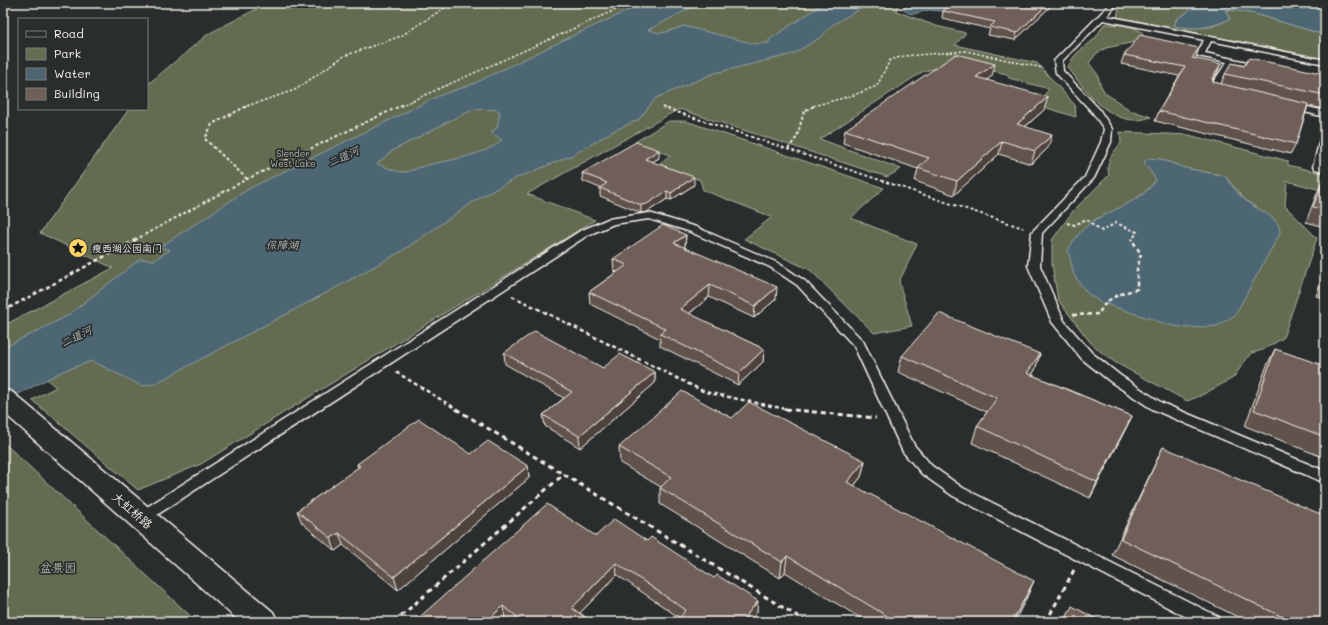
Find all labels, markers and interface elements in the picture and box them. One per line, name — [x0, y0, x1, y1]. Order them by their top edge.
legend — [18, 18, 148, 110]
text: Road — [54, 25, 84, 41]
text: Park — [54, 45, 81, 61]
text: Water — [54, 65, 91, 81]
text: Building — [54, 85, 100, 101]
water label: 二道河 — [325, 141, 363, 170]
park label: Slender West Lake — [270, 148, 316, 169]
place icon: 瘦西湖公园南门 — [67, 237, 89, 259]
water label: 保障湖 — [266, 237, 299, 252]
place label: 瘦西湖公园南门 — [92, 241, 162, 255]
water label: 二道河 — [58, 321, 96, 350]
street label: 大虹桥路 — [110, 488, 156, 532]
park label: 盆景园 — [40, 559, 76, 575]

